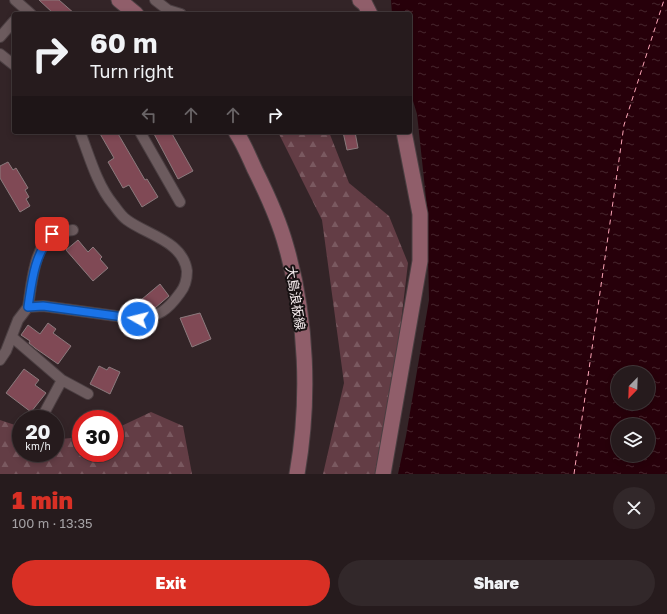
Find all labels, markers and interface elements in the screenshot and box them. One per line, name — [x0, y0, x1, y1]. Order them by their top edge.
text: 60 m — [90, 26, 157, 59]
icon: right — [24, 28, 76, 80]
text: Turn right — [90, 60, 174, 82]
icon: left — [138, 104, 160, 126]
icon: ahead — [180, 104, 202, 126]
icon: ahead — [222, 104, 244, 126]
icon: right — [264, 104, 286, 126]
pin — [35, 217, 69, 251]
icon: arrive — [41, 223, 63, 245]
street label: 大島浪板線 — [283, 265, 309, 331]
position arrow — [117, 298, 159, 340]
north arrow — [611, 366, 655, 410]
map controls — [611, 366, 655, 462]
speed limit sign: 30 — [72, 410, 124, 462]
button: layers — [611, 418, 655, 462]
text: 20 — [25, 419, 51, 443]
text: km/h — [25, 440, 51, 452]
text: 1 min — [12, 485, 73, 514]
button: close — [613, 487, 655, 529]
text: 100 m · 13:35 — [12, 515, 93, 531]
button: Exit — [12, 560, 330, 606]
button: Share — [338, 560, 655, 606]

